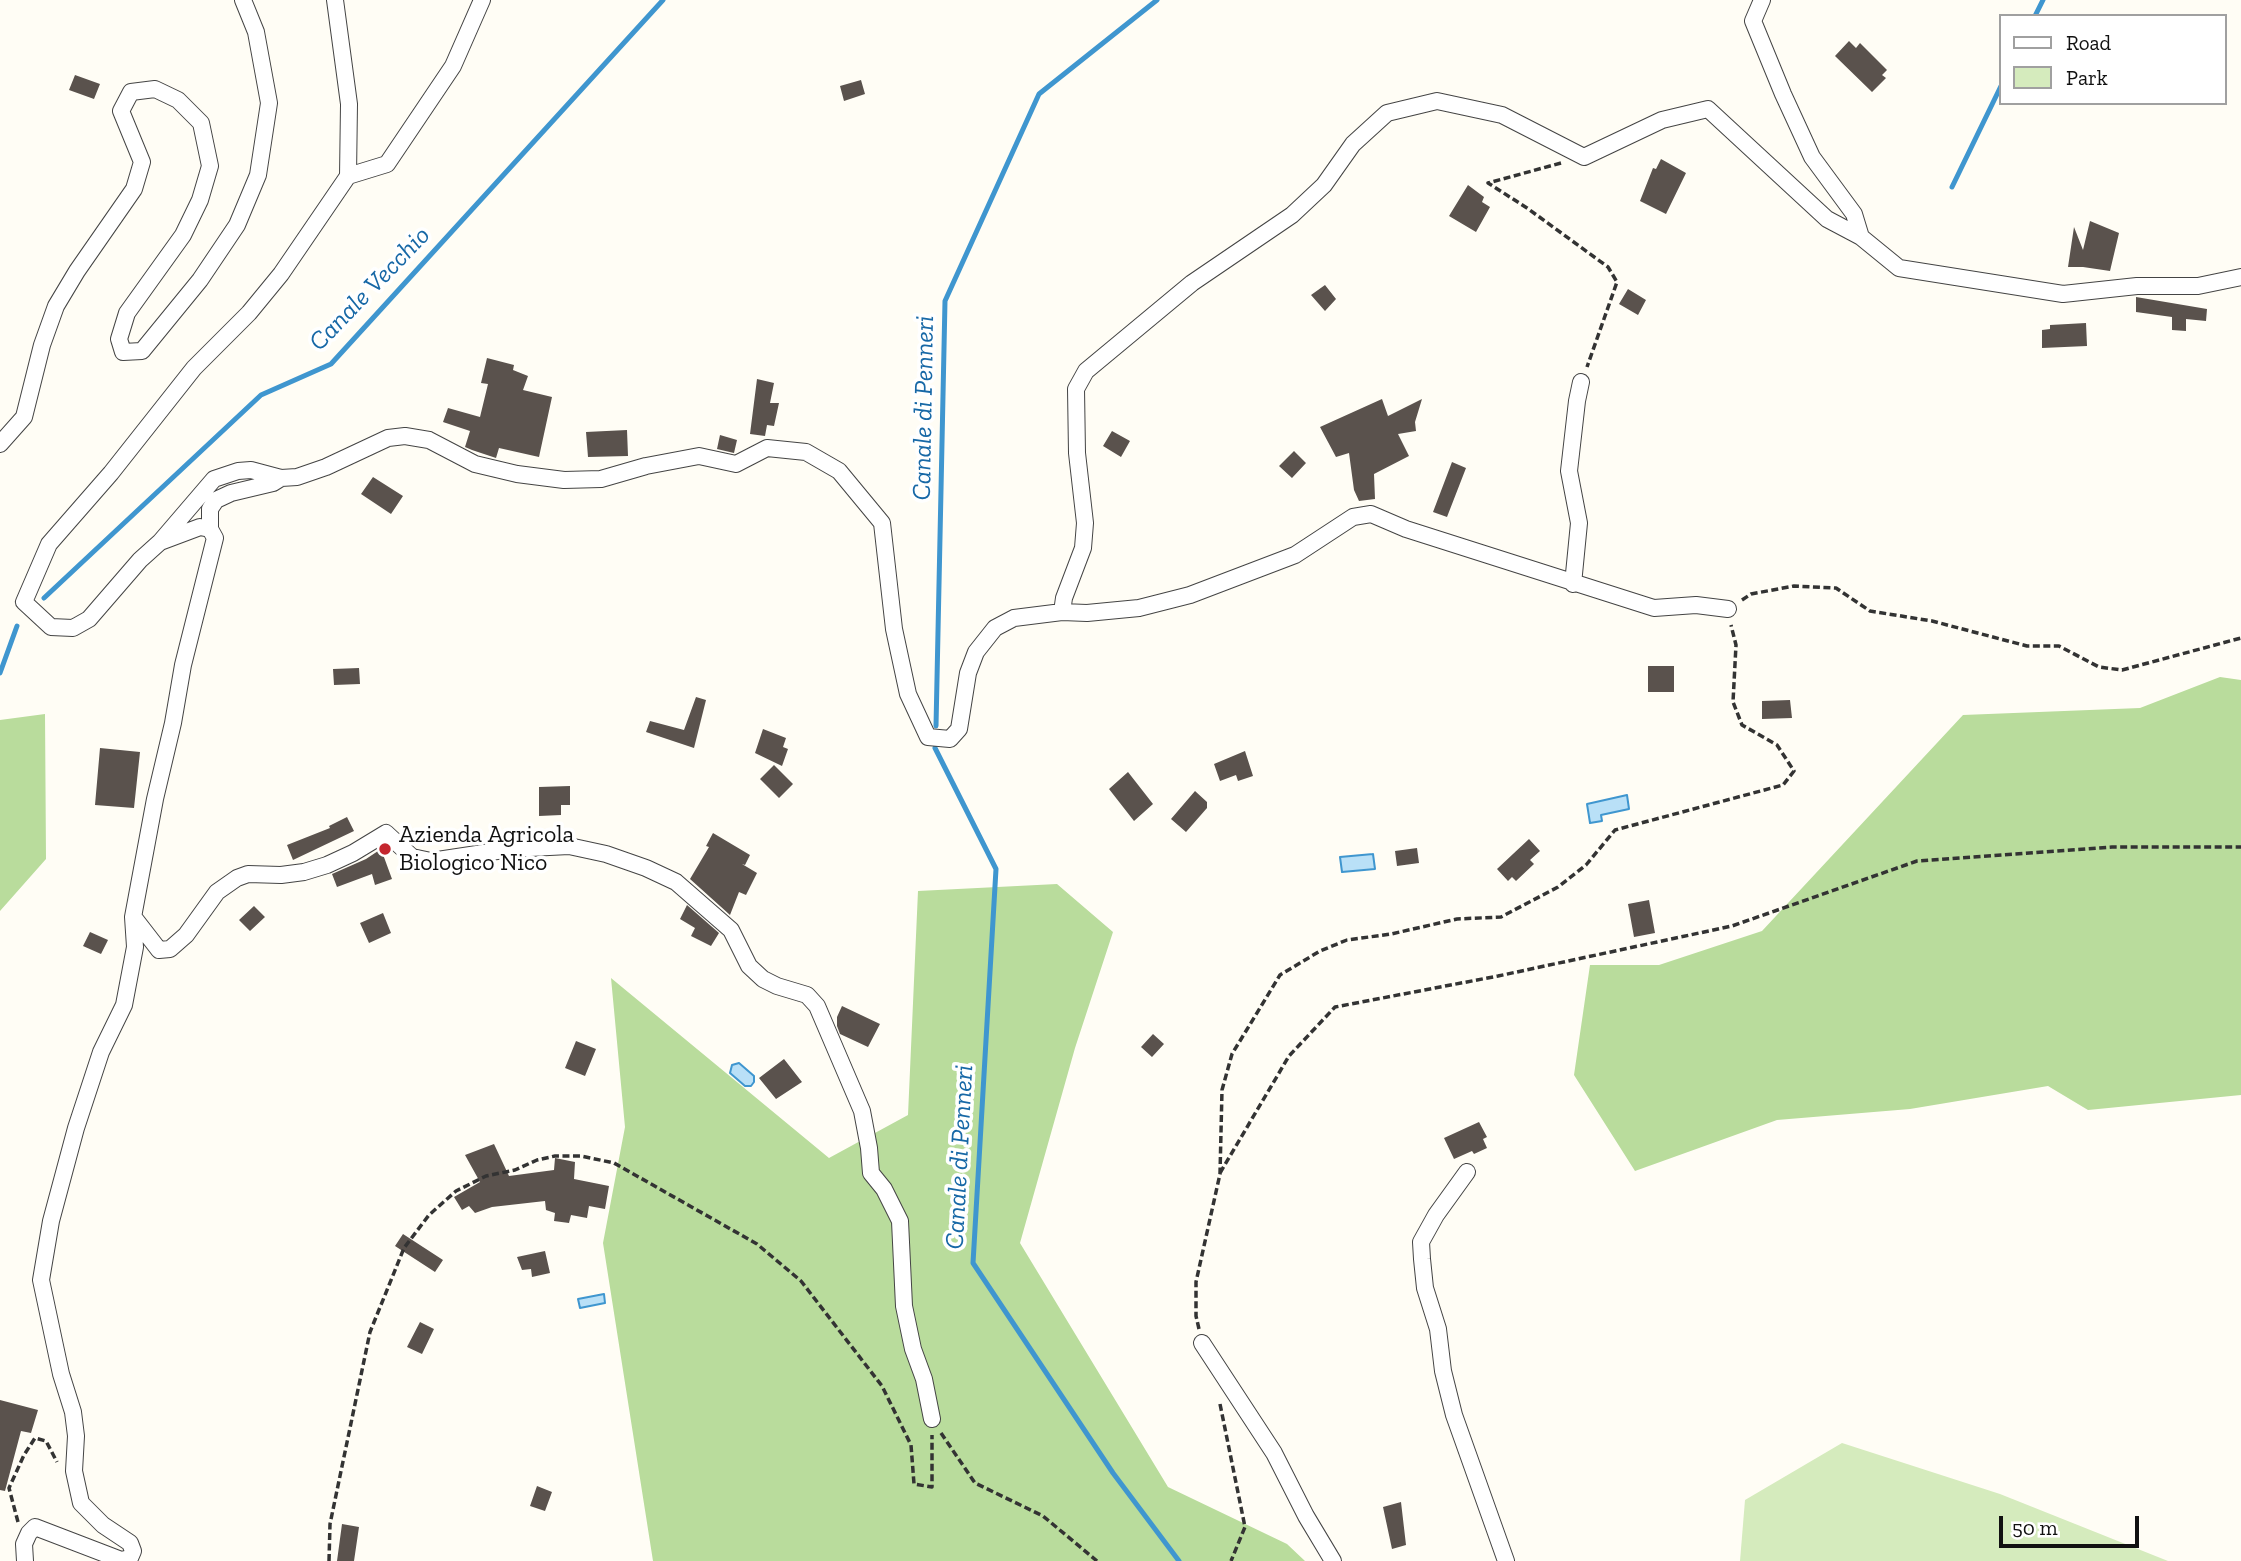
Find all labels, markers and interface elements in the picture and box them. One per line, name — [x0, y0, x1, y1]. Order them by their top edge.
legend — [2000, 14, 2227, 105]
text: Road — [2066, 30, 2111, 55]
text: Park — [2066, 65, 2108, 90]
water label: Canale Vecchio — [303, 220, 437, 358]
water label: Canale di Penneri — [907, 315, 941, 501]
place label: Azienda Agricola Biologico Nico — [399, 821, 574, 877]
marker: Azienda Agricola Biologico Nico — [377, 841, 393, 857]
water label: Canale di Penneri — [940, 1064, 980, 1250]
scale bar — [2003, 1502, 2143, 1546]
text: 50 m — [2012, 1515, 2058, 1540]

